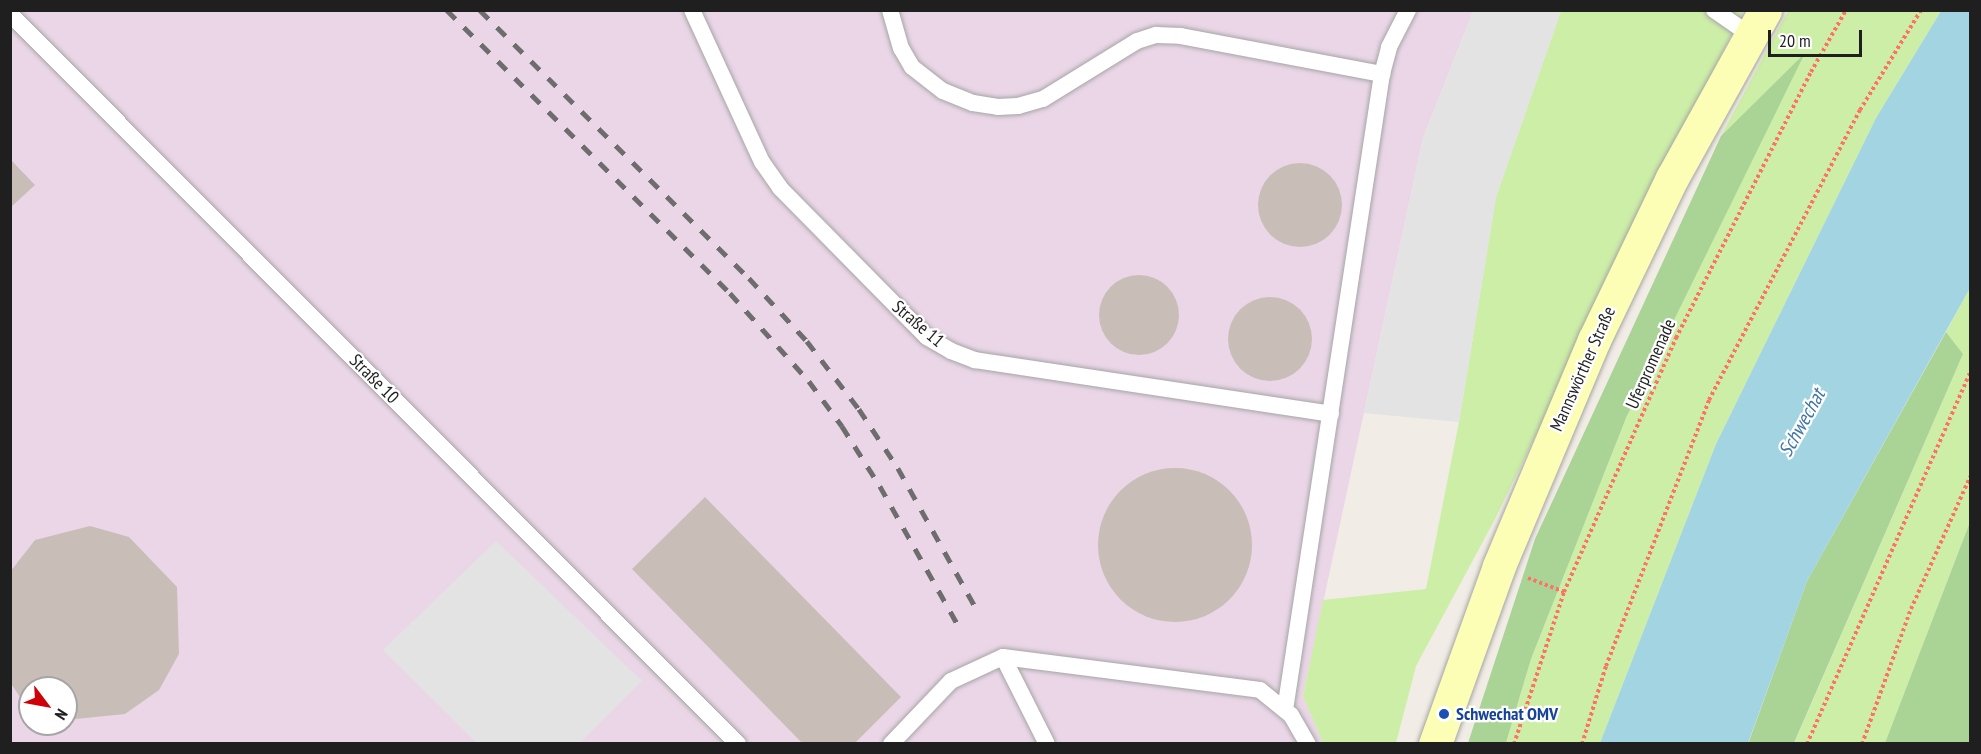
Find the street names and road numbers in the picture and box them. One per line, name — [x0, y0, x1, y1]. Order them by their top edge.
street label: Straße 11 — [888, 296, 948, 352]
street label: Mannswörther Straße — [1546, 303, 1620, 435]
street label: Uferpromenade — [1622, 316, 1680, 412]
street label: Straße 10 — [345, 350, 403, 408]

